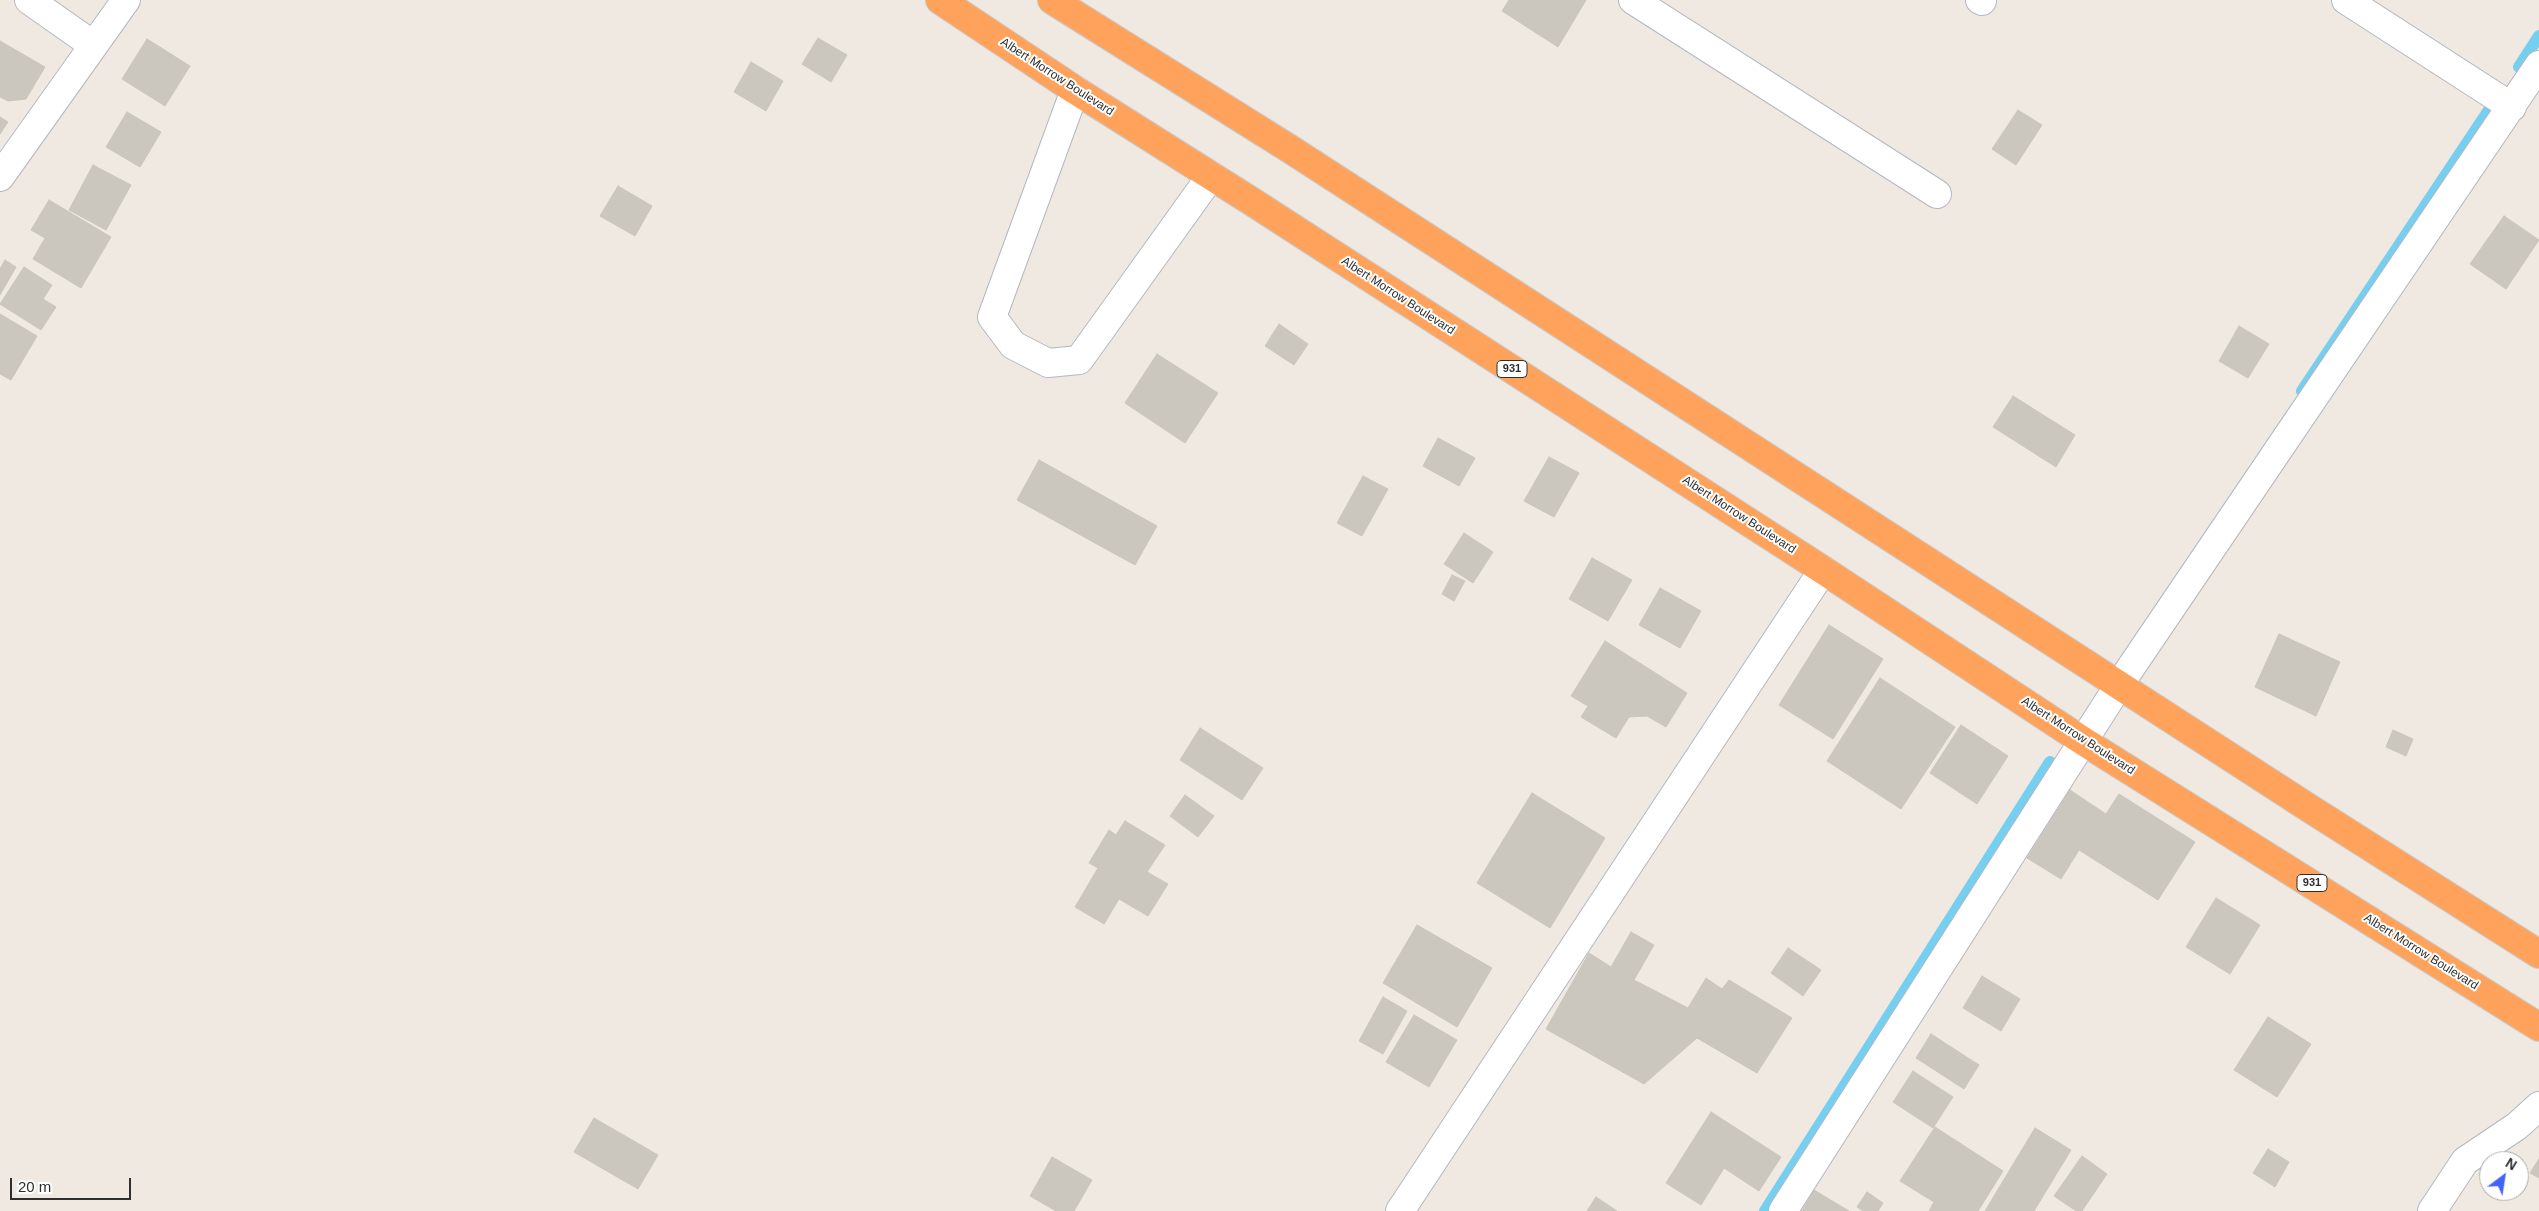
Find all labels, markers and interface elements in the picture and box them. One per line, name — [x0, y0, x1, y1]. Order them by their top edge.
street label: Albert Morrow Boulevard — [998, 35, 1116, 119]
street label: Albert Morrow Boulevard — [1339, 254, 1457, 338]
road number: 931 — [1497, 360, 1527, 378]
street label: Albert Morrow Boulevard — [1680, 473, 1798, 557]
street label: Albert Morrow Boulevard — [2019, 694, 2137, 778]
road number: 931 — [2297, 874, 2327, 891]
street label: Albert Morrow Boulevard — [2361, 911, 2481, 993]
north arrow — [2479, 1151, 2529, 1201]
text: N — [2503, 1155, 2520, 1173]
scale bar — [12, 1168, 134, 1200]
text: 20 m — [18, 1178, 51, 1195]

